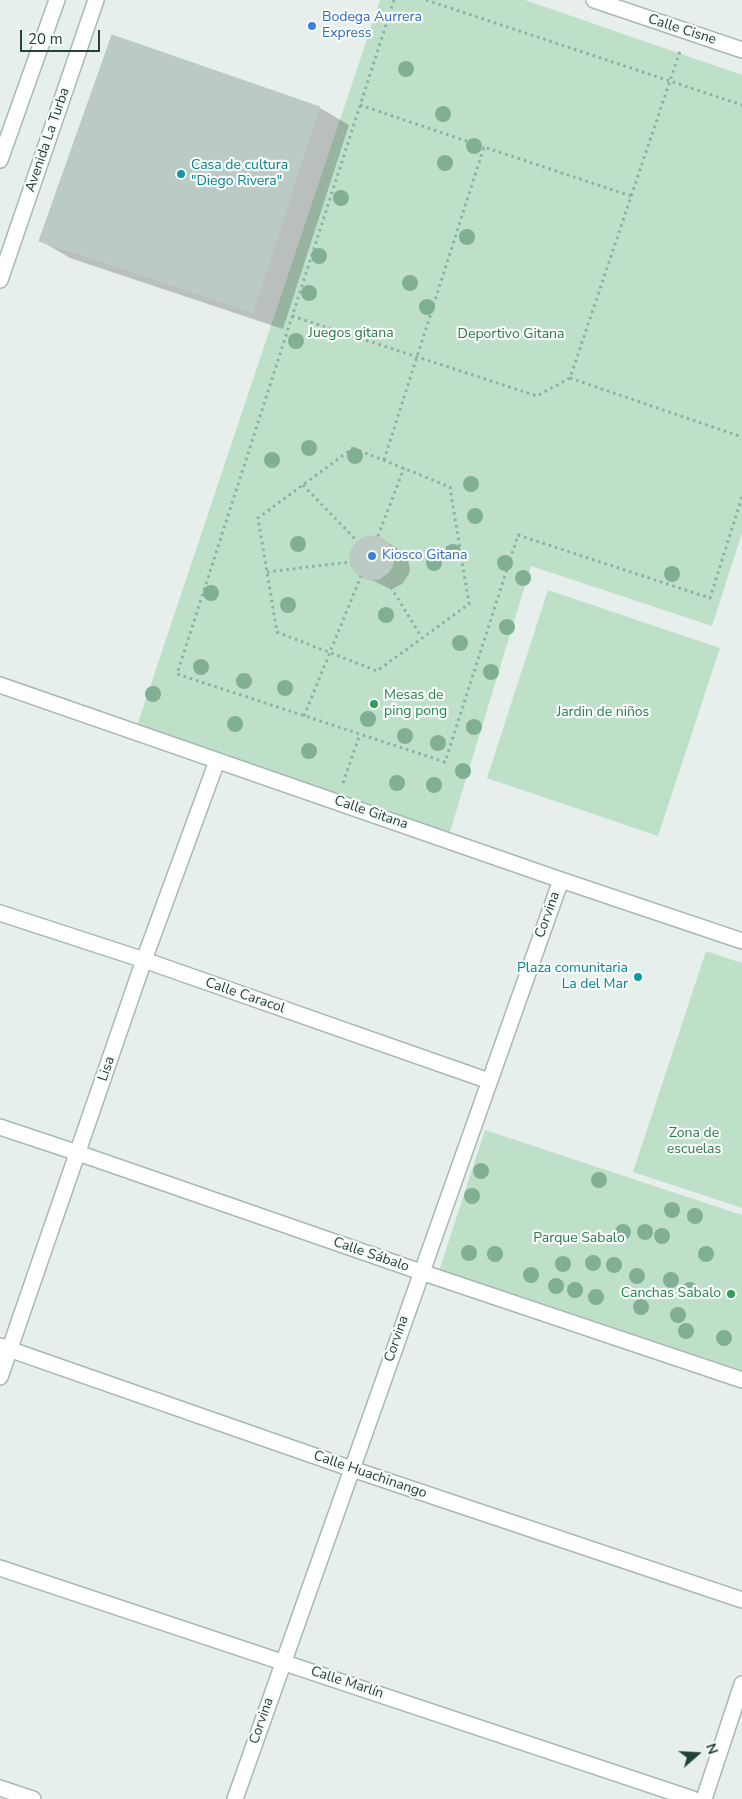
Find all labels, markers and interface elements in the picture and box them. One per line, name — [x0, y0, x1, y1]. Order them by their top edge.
place label: Bodega Aurrera Express — [322, 10, 422, 42]
street label: Calle Cisne — [646, 11, 718, 49]
scale bar — [22, 20, 102, 52]
marker: Bodega Aurrera Express — [306, 20, 318, 32]
text: 20 m — [28, 29, 63, 49]
street label: Avenida La Turba — [22, 86, 74, 194]
place label: Casa de cultura "Diego Rivera" — [191, 158, 288, 190]
marker: Casa de cultura "Diego Rivera" — [175, 168, 187, 180]
park label: Juegos gitana — [308, 326, 394, 342]
park label: Deportivo Gitana — [458, 327, 564, 343]
place label: Kiosco Gitana — [382, 548, 467, 564]
marker: Kiosco Gitana — [366, 550, 378, 562]
place label: Mesas de ping pong — [384, 688, 447, 720]
marker: Mesas de ping pong — [368, 698, 380, 710]
park label: Jardin de niños — [557, 705, 649, 721]
street label: Calle Gitana — [332, 793, 410, 833]
street label: Corvina — [532, 890, 564, 940]
place label: Plaza comunitaria La del Mar — [517, 961, 628, 994]
marker: Plaza comunitaria La del Mar — [632, 971, 644, 983]
street label: Calle Caracol — [203, 975, 287, 1017]
street label: Lisa — [95, 1054, 119, 1084]
park label: Zona de escuelas — [667, 1126, 721, 1158]
park label: Parque Sabalo — [533, 1231, 625, 1247]
street label: Calle Sábalo — [331, 1234, 411, 1276]
place label: Canchas Sabalo — [621, 1286, 721, 1302]
marker: Canchas Sabalo — [725, 1288, 737, 1300]
street label: Corvina — [381, 1314, 413, 1364]
street label: Calle Huachinango — [311, 1448, 429, 1502]
street label: Calle Marlín — [308, 1663, 386, 1703]
street label: Corvina — [246, 1696, 278, 1746]
north arrow — [672, 1729, 722, 1779]
text: N — [701, 1741, 722, 1757]

